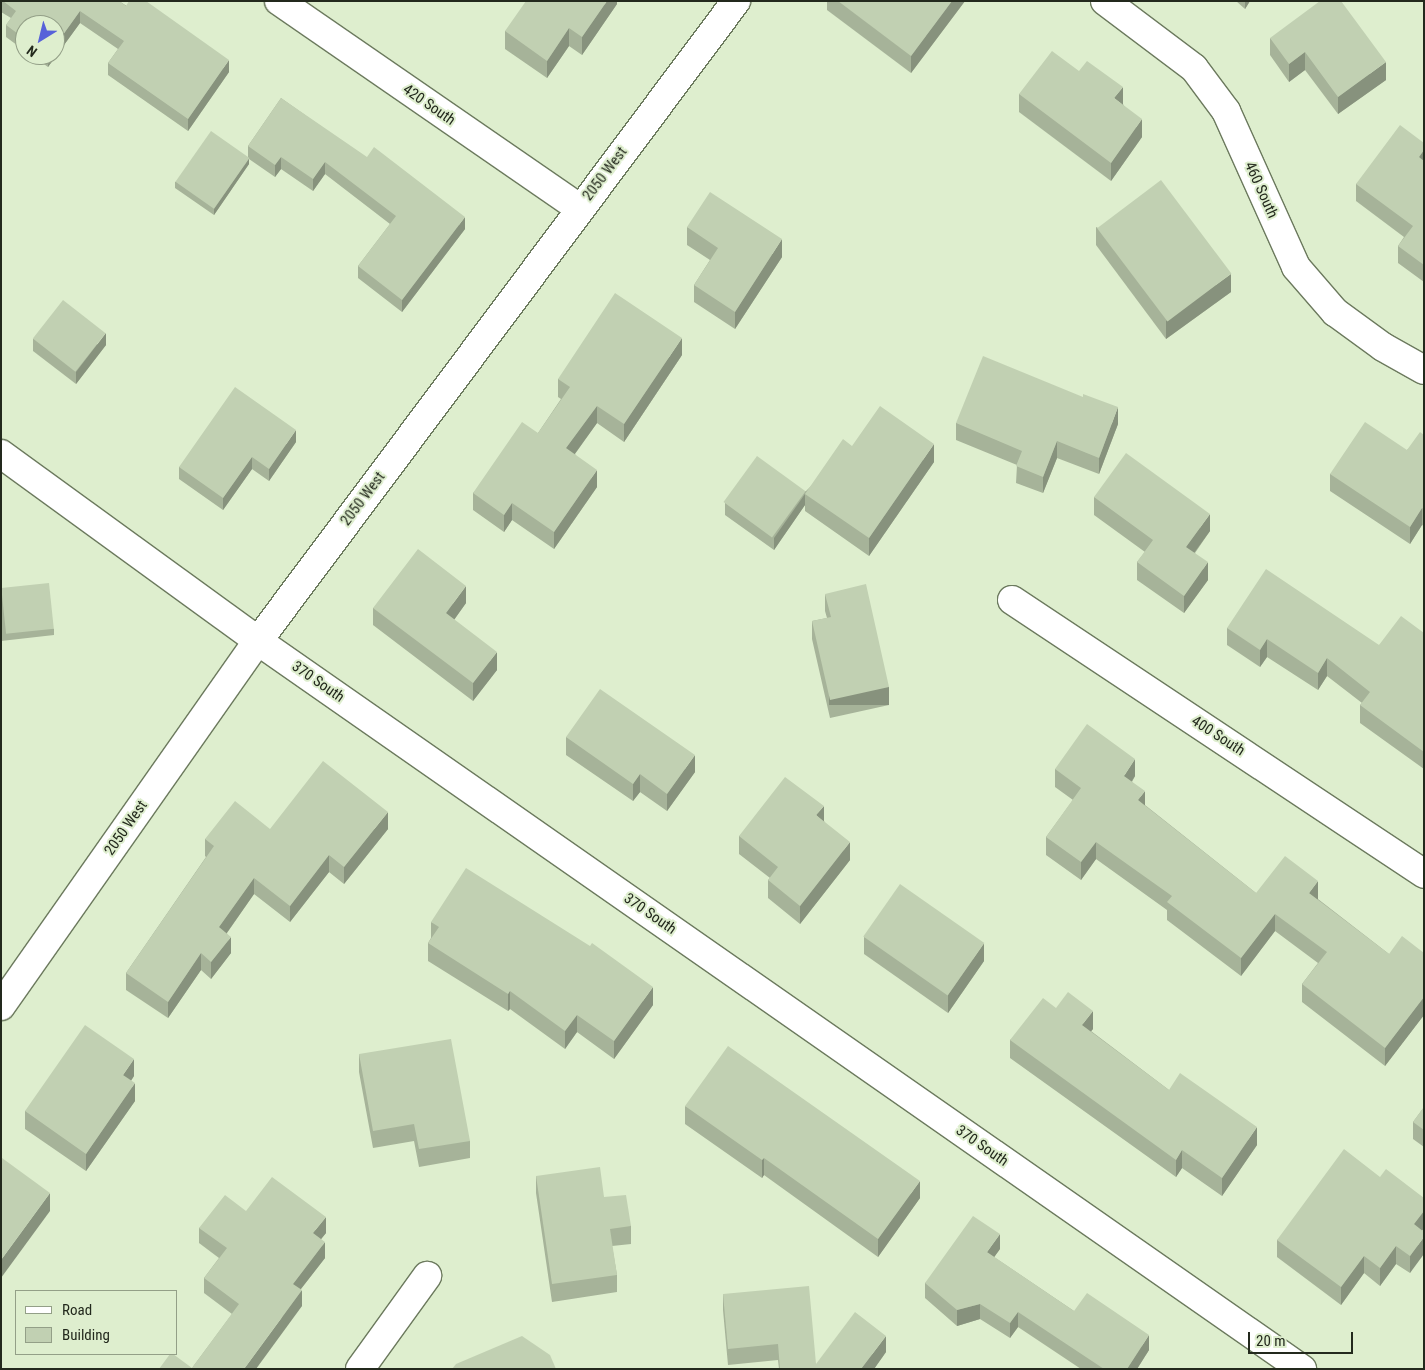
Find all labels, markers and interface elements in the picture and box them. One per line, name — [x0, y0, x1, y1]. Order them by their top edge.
north arrow — [15, 15, 65, 65]
text: N — [24, 42, 40, 60]
street label: 420 South — [399, 80, 459, 130]
street label: 2050 West — [579, 144, 631, 204]
street label: 460 South — [1241, 159, 1281, 221]
street label: 2050 West — [337, 469, 389, 529]
street label: 370 South — [288, 657, 348, 707]
street label: 400 South — [1188, 712, 1248, 760]
street label: 2050 West — [101, 797, 151, 859]
street label: 370 South — [620, 889, 680, 939]
street label: 370 South — [952, 1121, 1012, 1171]
legend — [15, 1290, 178, 1355]
text: Road — [62, 1301, 92, 1319]
scale bar — [1250, 1322, 1355, 1354]
text: Building — [62, 1326, 110, 1344]
text: 20 m — [1256, 1332, 1286, 1350]

